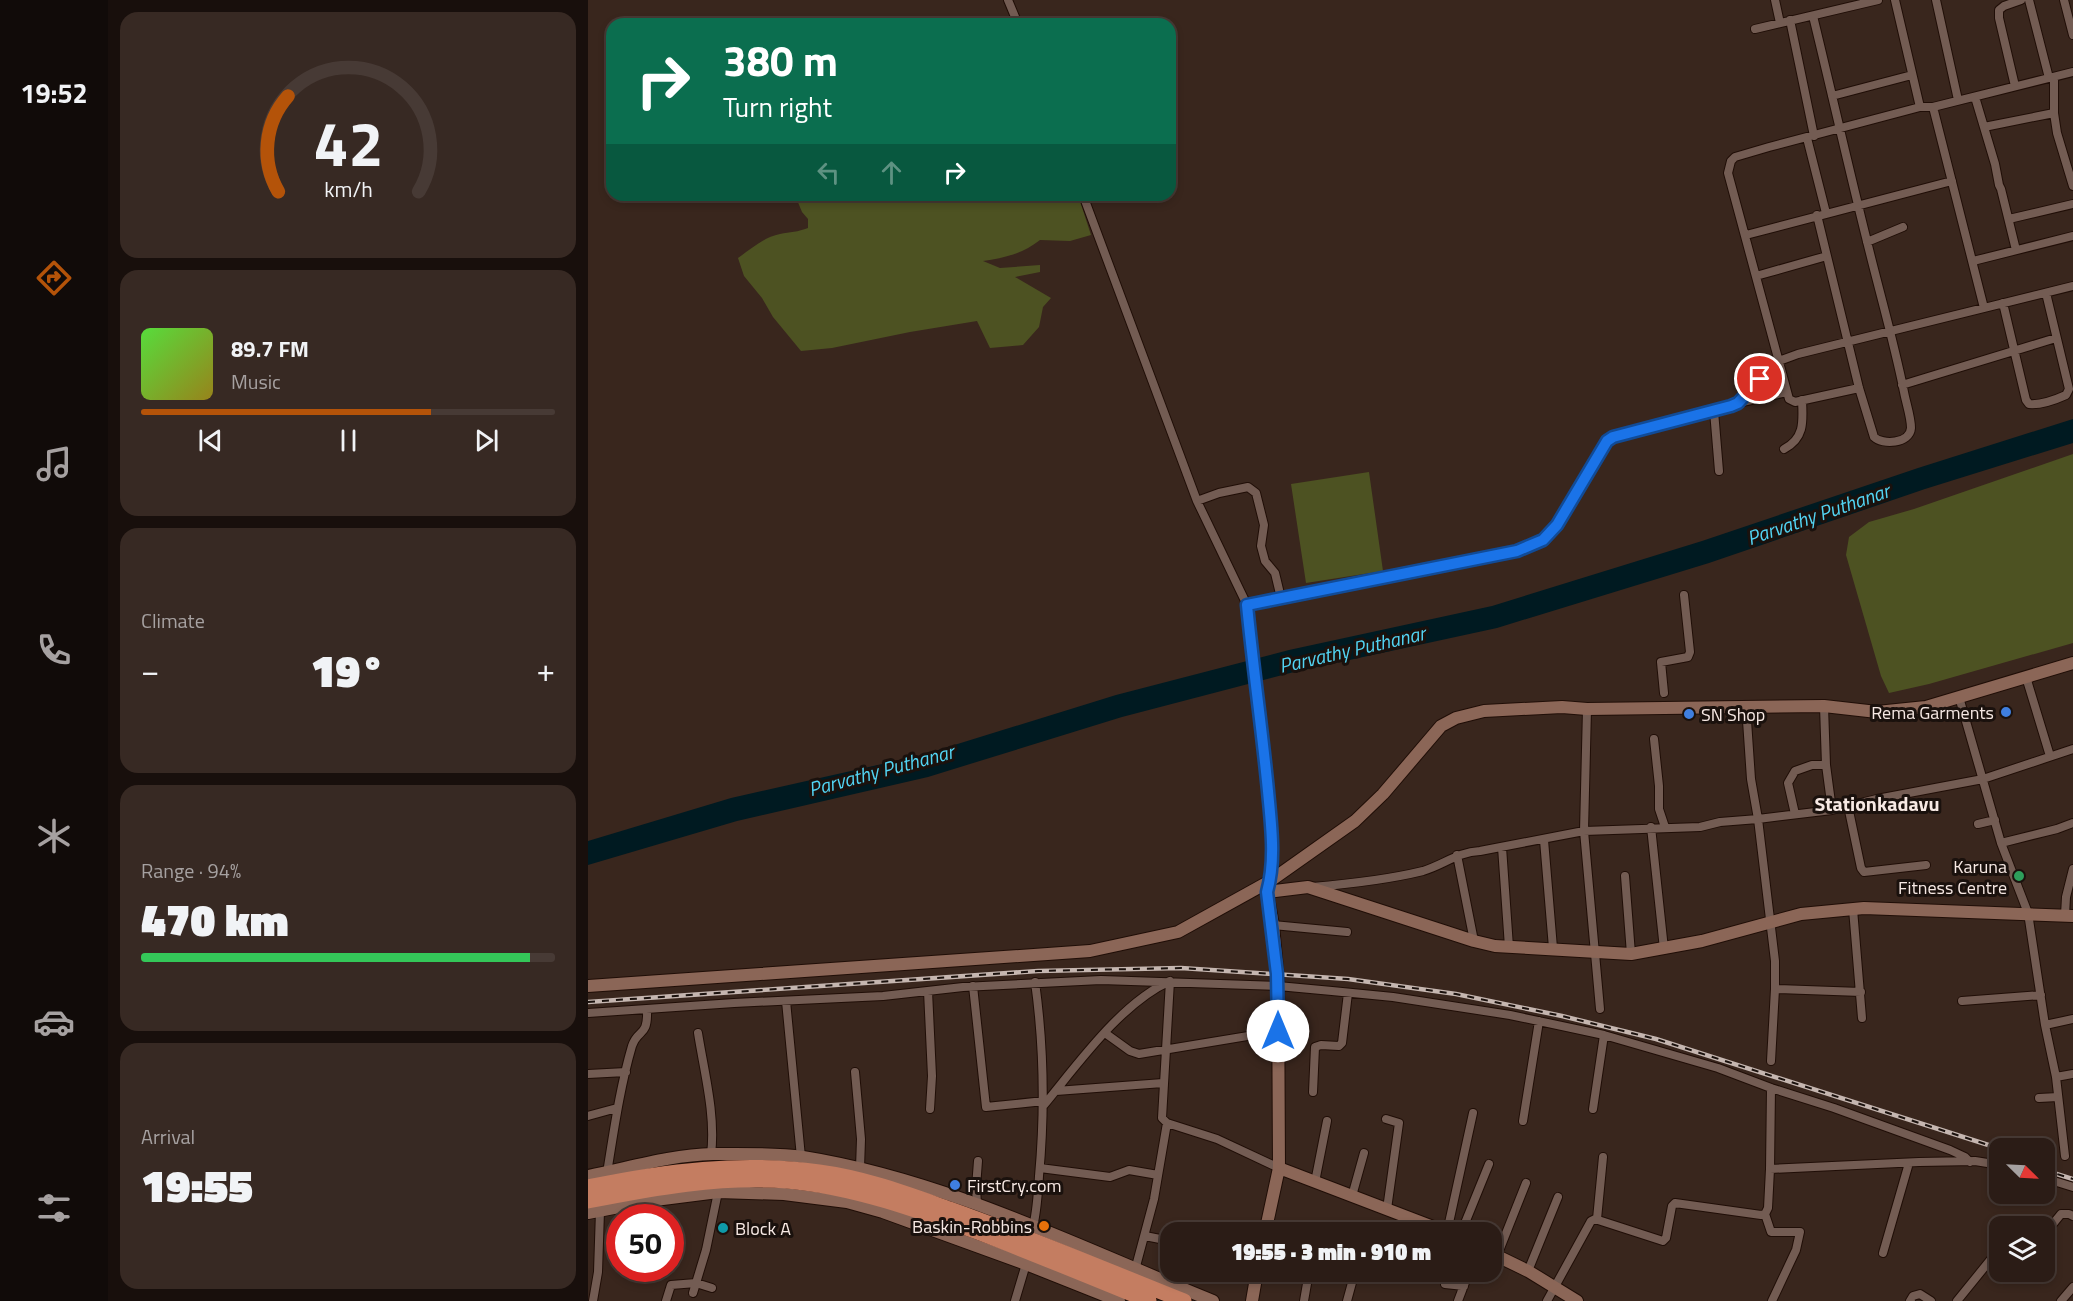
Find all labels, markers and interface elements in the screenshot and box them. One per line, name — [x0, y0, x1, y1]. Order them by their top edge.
text: 380 m — [723, 28, 838, 92]
icon: right — [624, 42, 702, 120]
text: 19:52 — [20, 72, 88, 113]
text: Turn right — [723, 86, 832, 127]
text: 42 — [313, 95, 383, 190]
icon: left — [812, 156, 845, 189]
icon: ahead — [875, 156, 908, 189]
icon: right — [938, 156, 971, 189]
text: km/h — [324, 173, 372, 205]
icon: directions — [33, 257, 75, 299]
text: 89.7 FM — [231, 332, 309, 366]
pin — [1734, 353, 1785, 404]
icon: arrive — [1743, 362, 1776, 395]
text: Music — [231, 366, 281, 397]
icon: previous — [194, 424, 227, 457]
icon: pause — [332, 424, 365, 457]
icon: next — [470, 424, 503, 457]
icon: music — [33, 443, 75, 485]
water label: Parvathy Puthanar — [1742, 474, 1896, 553]
text: Climate — [141, 605, 205, 636]
water label: Parvathy Puthanar — [1276, 617, 1431, 681]
icon: phone — [33, 629, 75, 671]
text: 19° — [311, 636, 385, 704]
text: − — [141, 645, 159, 695]
text: + — [537, 645, 555, 695]
place label: Rema Garments — [1871, 699, 1994, 726]
place label: SN Shop — [1701, 701, 1765, 728]
marker: Rema Garments — [1999, 705, 2013, 719]
marker: SN Shop — [1682, 707, 1696, 721]
water label: Parvathy Puthanar — [805, 735, 960, 804]
district label: Stationkadavu — [1814, 788, 1940, 819]
icon: climate — [33, 815, 75, 857]
place label: Karuna Fitness Centre — [1898, 853, 2007, 901]
text: Range · 94% — [141, 855, 241, 886]
marker: Karuna Fitness Centre — [2012, 869, 2026, 883]
text: 470 km — [141, 885, 289, 953]
position arrow — [1246, 999, 1310, 1063]
icon: car — [33, 1001, 75, 1043]
text: Arrival — [141, 1121, 195, 1152]
north arrow — [1989, 1138, 2055, 1204]
map controls — [1989, 1138, 2055, 1282]
text: 19:55 — [141, 1151, 253, 1219]
place label: FirstCry.com — [967, 1172, 1062, 1199]
marker: FirstCry.com — [948, 1178, 962, 1192]
icon: filters — [33, 1187, 75, 1229]
speed limit sign: 50 — [606, 1204, 684, 1282]
place label: Baskin-Robbins — [912, 1213, 1032, 1240]
place label: Block A — [735, 1215, 791, 1242]
button: layers — [1989, 1216, 2055, 1282]
marker: Baskin-Robbins — [1037, 1219, 1051, 1233]
marker: Block A — [716, 1221, 730, 1235]
text: 19:55 · 3 min · 910 m — [1231, 1235, 1431, 1269]

